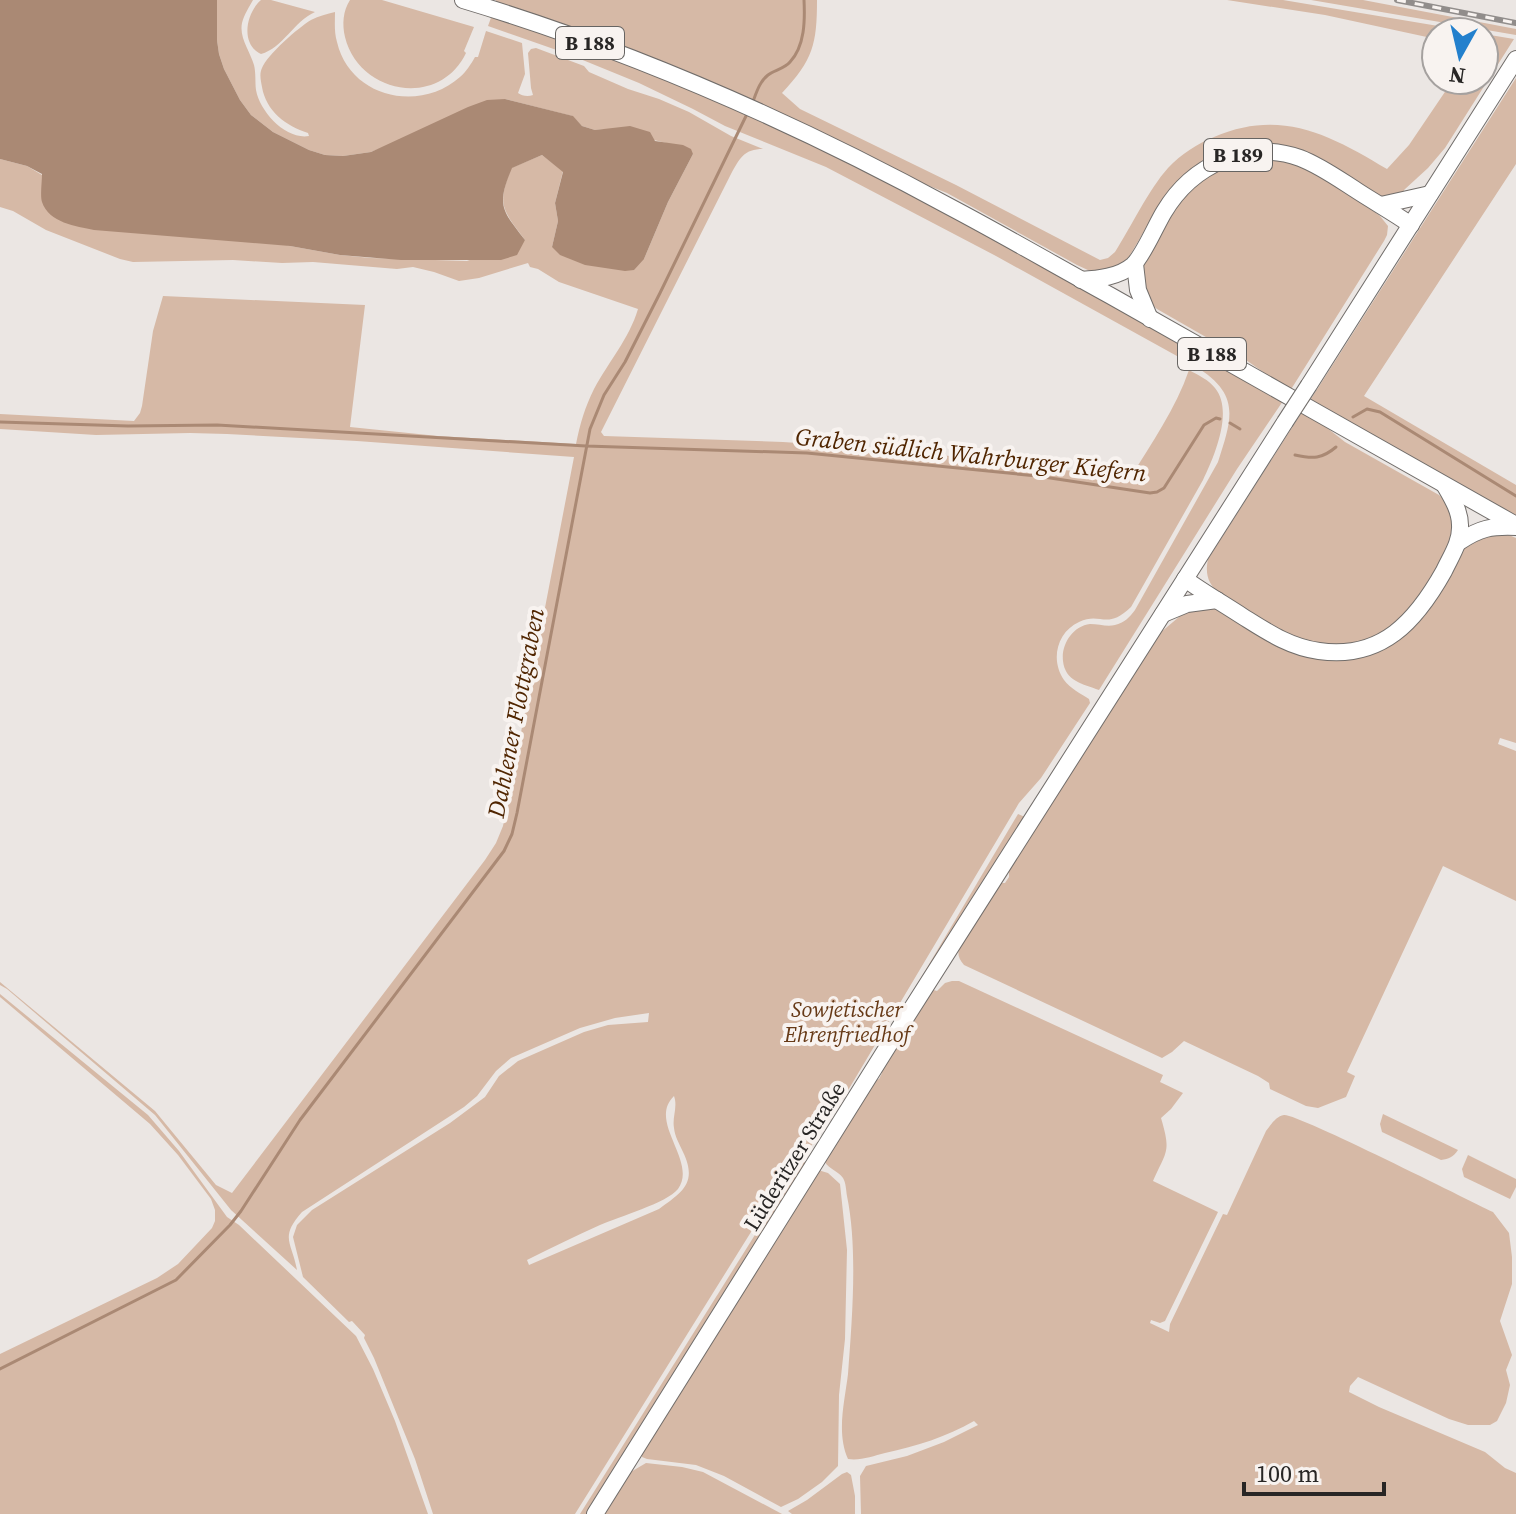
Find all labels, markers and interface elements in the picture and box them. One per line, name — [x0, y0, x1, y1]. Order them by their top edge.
north arrow — [1420, 16, 1500, 96]
road number: B 188 — [556, 27, 624, 59]
text: N — [1447, 60, 1467, 92]
road number: B 189 — [1204, 139, 1272, 171]
road number: B 188 — [1178, 338, 1246, 370]
water label: Graben südlich Wahrburger Kiefern — [794, 420, 1149, 489]
water label: Dahlener Flottgraben — [479, 605, 552, 822]
park label: Sowjetischer Ehrenfriedhof — [783, 994, 914, 1049]
street label: Lüderitzer Straße — [736, 1076, 852, 1236]
scale bar — [1244, 1446, 1384, 1496]
text: 100 m — [1256, 1457, 1319, 1490]

